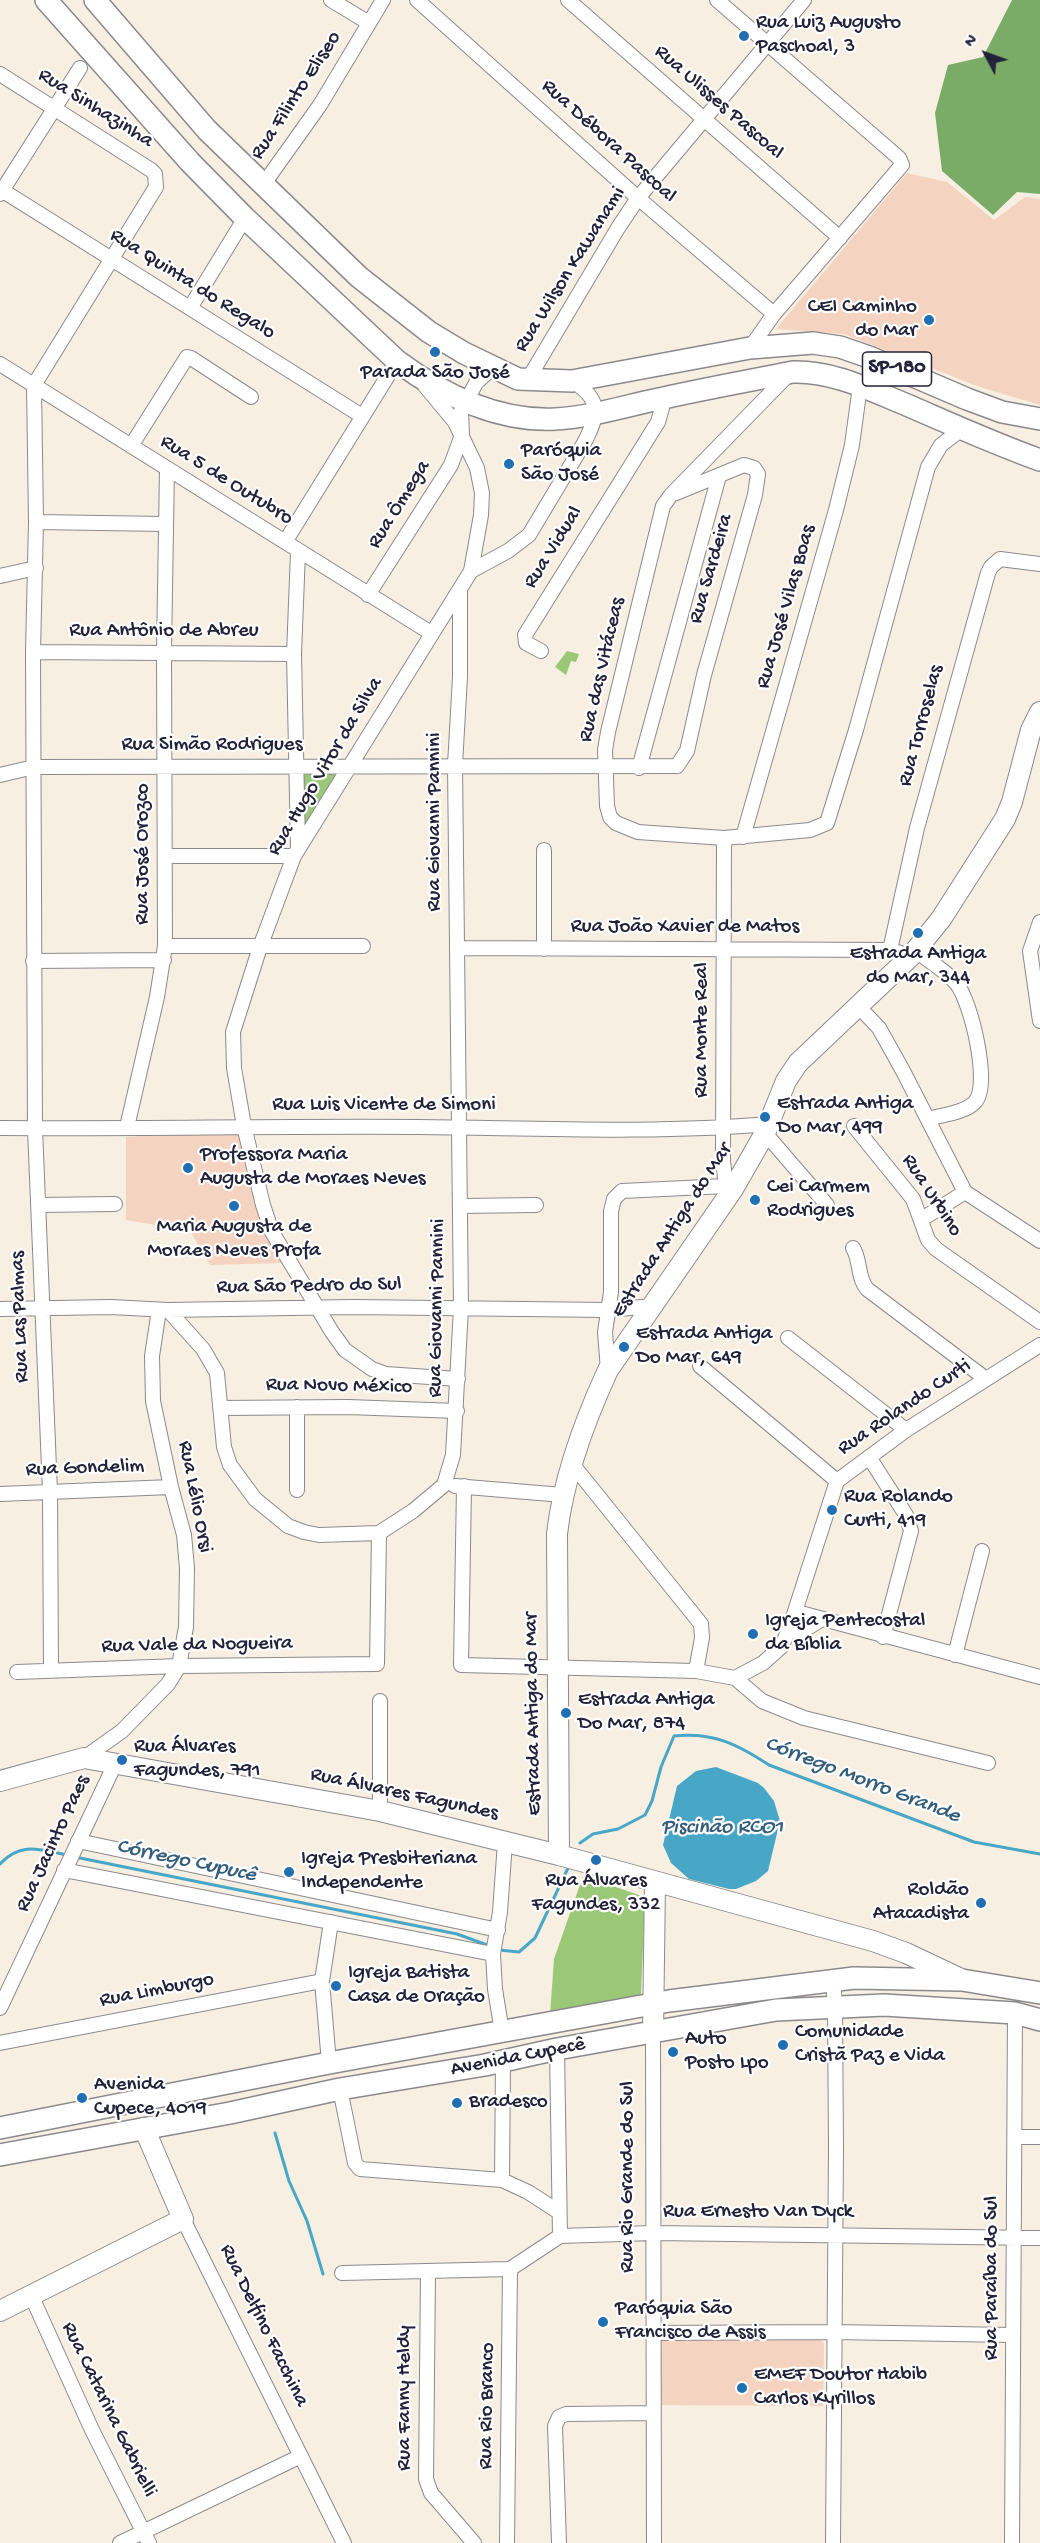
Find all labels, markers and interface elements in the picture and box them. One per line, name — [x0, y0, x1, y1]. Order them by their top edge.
place label: Rua Luiz Augusto Paschoal, 3 — [756, 11, 901, 61]
north arrow — [956, 24, 1016, 84]
street label: Rua Filinto Eliseo — [246, 27, 348, 165]
marker: Rua Luiz Augusto Paschoal, 3 — [737, 29, 751, 43]
text: N — [961, 32, 983, 52]
street label: Rua Ulisses Pascoal — [648, 40, 788, 166]
street label: Rua Sinhazinha — [33, 63, 157, 155]
street label: Rua Débora Pascoal — [535, 75, 681, 209]
street label: Rua Wilson Kawanami — [510, 183, 632, 357]
street label: Rua Quinta do Regalo — [105, 224, 279, 346]
place label: CEI Caminho do Mar — [808, 295, 917, 345]
marker: CEI Caminho do Mar — [922, 313, 936, 327]
marker: Parada São José — [428, 345, 442, 359]
road number: SP-180 — [862, 352, 932, 386]
place label: Parada São José — [360, 361, 510, 387]
street label: Rua 5 de Outubro — [155, 430, 297, 532]
place label: Paróquia São José — [521, 439, 601, 489]
street label: Rua Ômega — [363, 456, 437, 554]
marker: Paróquia São José — [502, 457, 516, 471]
street label: Rua Vidual — [519, 502, 589, 594]
street label: Rua Sardeira — [684, 511, 740, 627]
street label: Rua José Vilas Boas — [752, 522, 822, 692]
street label: Rua das Vitáceas — [574, 595, 632, 745]
street label: Rua Antônio de Abreu — [69, 619, 259, 645]
street label: Rua Torroselas — [894, 662, 950, 790]
street label: Rua Hugo Vitor da Silva — [263, 673, 389, 861]
street label: Rua Simão Rodrigues — [122, 733, 302, 759]
street label: Rua Giovanni Pannini — [423, 733, 449, 911]
street label: Rua José Orozco — [131, 783, 157, 925]
street label: Rua João Xavier de Matos — [571, 915, 799, 941]
marker: Estrada Antiga do Mar, 344 — [911, 926, 925, 940]
place label: Estrada Antiga do Mar, 344 — [850, 942, 986, 992]
street label: Rua Monte Real — [690, 962, 716, 1098]
place label: Estrada Antiga Do Mar, 499 — [777, 1092, 914, 1142]
street label: Rua Luis Vicente de Simoni — [272, 1093, 496, 1119]
marker: Estrada Antiga Do Mar, 499 — [758, 1110, 772, 1124]
street label: Estrada Antiga do Mar — [607, 1139, 739, 1323]
place label: Professora Maria Augusta de Moraes Neves — [200, 1143, 426, 1193]
street label: Rua Urbino — [895, 1150, 967, 1242]
marker: Professora Maria Augusta de Moraes Neves — [181, 1161, 195, 1175]
place label: Cei Carmem Rodrigues — [767, 1175, 870, 1225]
marker: Cei Carmem Rodrigues — [748, 1193, 762, 1207]
marker: Maria Augusta de Moraes Neves Profa — [227, 1199, 241, 1213]
place label: Maria Augusta de Moraes Neves Profa — [147, 1215, 321, 1265]
street label: Rua Giovanni Pannini — [424, 1218, 452, 1398]
street label: Rua Las Palmas — [6, 1251, 36, 1383]
street label: Rua São Pedro do Sul — [216, 1273, 402, 1301]
place label: Estrada Antiga Do Mar, 649 — [636, 1322, 773, 1372]
marker: Estrada Antiga Do Mar, 649 — [617, 1340, 631, 1354]
street label: Rua Rolando Curti — [833, 1354, 977, 1462]
street label: Rua Novo México — [266, 1373, 412, 1401]
street label: Rua Lélio Orsi — [171, 1439, 217, 1555]
street label: Rua Gondelim — [25, 1454, 145, 1484]
place label: Rua Rolando Curti, 419 — [844, 1485, 953, 1535]
marker: Rua Rolando Curti, 419 — [825, 1503, 839, 1517]
place label: Igreja Pentecostal da Bíblia — [765, 1609, 925, 1659]
street label: Estrada Antiga do Mar — [520, 1612, 548, 1816]
marker: Igreja Pentecostal da Bíblia — [746, 1627, 760, 1641]
street label: Rua Vale da Nogueira — [101, 1632, 293, 1660]
place label: Estrada Antiga Do Mar, 874 — [578, 1688, 715, 1738]
marker: Estrada Antiga Do Mar, 874 — [559, 1706, 573, 1720]
water label: Córrego Morro Grande — [761, 1732, 963, 1830]
place label: Rua Álvares Fagundes, 791 — [134, 1735, 261, 1785]
marker: Rua Álvares Fagundes, 791 — [115, 1753, 129, 1767]
street label: Rua Álvares Fagundes — [308, 1763, 500, 1827]
street label: Rua Jacinto Paes — [11, 1772, 97, 1916]
water label: Piscinão RCO1 — [661, 1816, 783, 1842]
water label: Córrego Cupucê — [114, 1834, 258, 1890]
place label: Igreja Presbiteriana Independente — [301, 1847, 477, 1897]
marker: Rua Álvares Fagundes, 332 — [589, 1853, 603, 1867]
marker: Igreja Presbiteriana Independente — [282, 1865, 296, 1879]
place label: Rua Álvares Fagundes, 332 — [532, 1869, 660, 1919]
place label: Roldão Atacadista — [873, 1878, 969, 1928]
marker: Roldão Atacadista — [974, 1896, 988, 1910]
place label: Igreja Batista Casa de Oração — [348, 1961, 485, 2011]
street label: Rua Limburgo — [98, 1968, 216, 2014]
marker: Igreja Batista Casa de Oração — [329, 1979, 343, 1993]
place label: Comunidade Cristã Paz e Vida — [795, 2020, 945, 2070]
place label: Auto Posto Lpo — [685, 2027, 769, 2077]
street label: Avenida Cupecê — [449, 2033, 587, 2083]
marker: Comunidade Cristã Paz e Vida — [776, 2038, 790, 2052]
marker: Auto Posto Lpo — [666, 2045, 680, 2059]
place label: Avenida Cupece, 4019 — [94, 2073, 207, 2123]
street label: Rua Rio Grande do Sul — [616, 2081, 642, 2273]
place label: Bradesco — [469, 2090, 548, 2116]
marker: Avenida Cupece, 4019 — [75, 2091, 89, 2105]
marker: Bradesco — [450, 2096, 464, 2110]
street label: Rua Paraíba do Sul — [980, 2196, 1006, 2360]
street label: Rua Ernesto Van Dyck — [663, 2200, 853, 2226]
street label: Rua Delfino Facchina — [213, 2241, 313, 2411]
place label: Paróquia São Francisco de Assis — [615, 2297, 766, 2347]
marker: Paróquia São Francisco de Assis — [596, 2315, 610, 2329]
street label: Rua Catarina Gabrielli — [55, 2318, 161, 2502]
street label: Rua Fanny Heldy — [393, 2325, 419, 2471]
street label: Rua Rio Branco — [474, 2342, 502, 2470]
place label: EMEF Doutor Habib Carlos Kyrillos — [754, 2363, 927, 2413]
marker: EMEF Doutor Habib Carlos Kyrillos — [735, 2381, 749, 2395]

